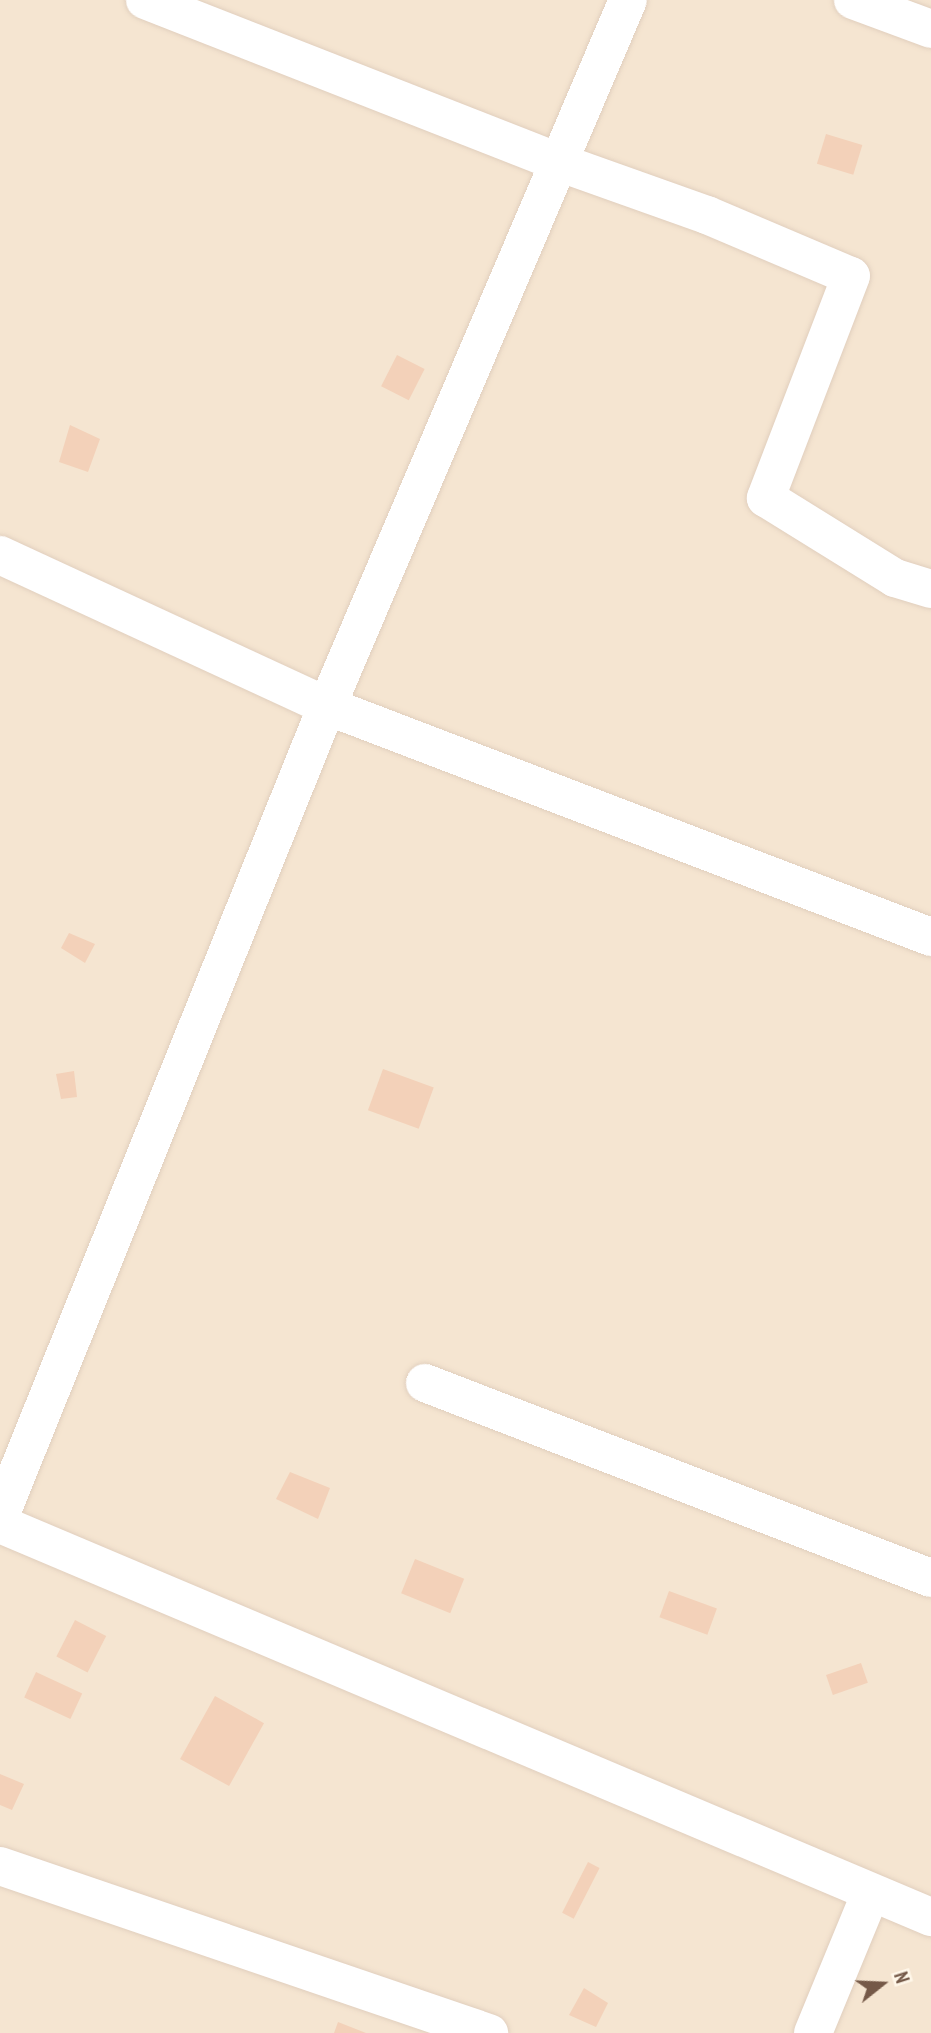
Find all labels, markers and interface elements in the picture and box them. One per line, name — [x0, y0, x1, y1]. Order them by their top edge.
north arrow — [847, 1949, 917, 2019]
text: N — [889, 1969, 915, 1986]

